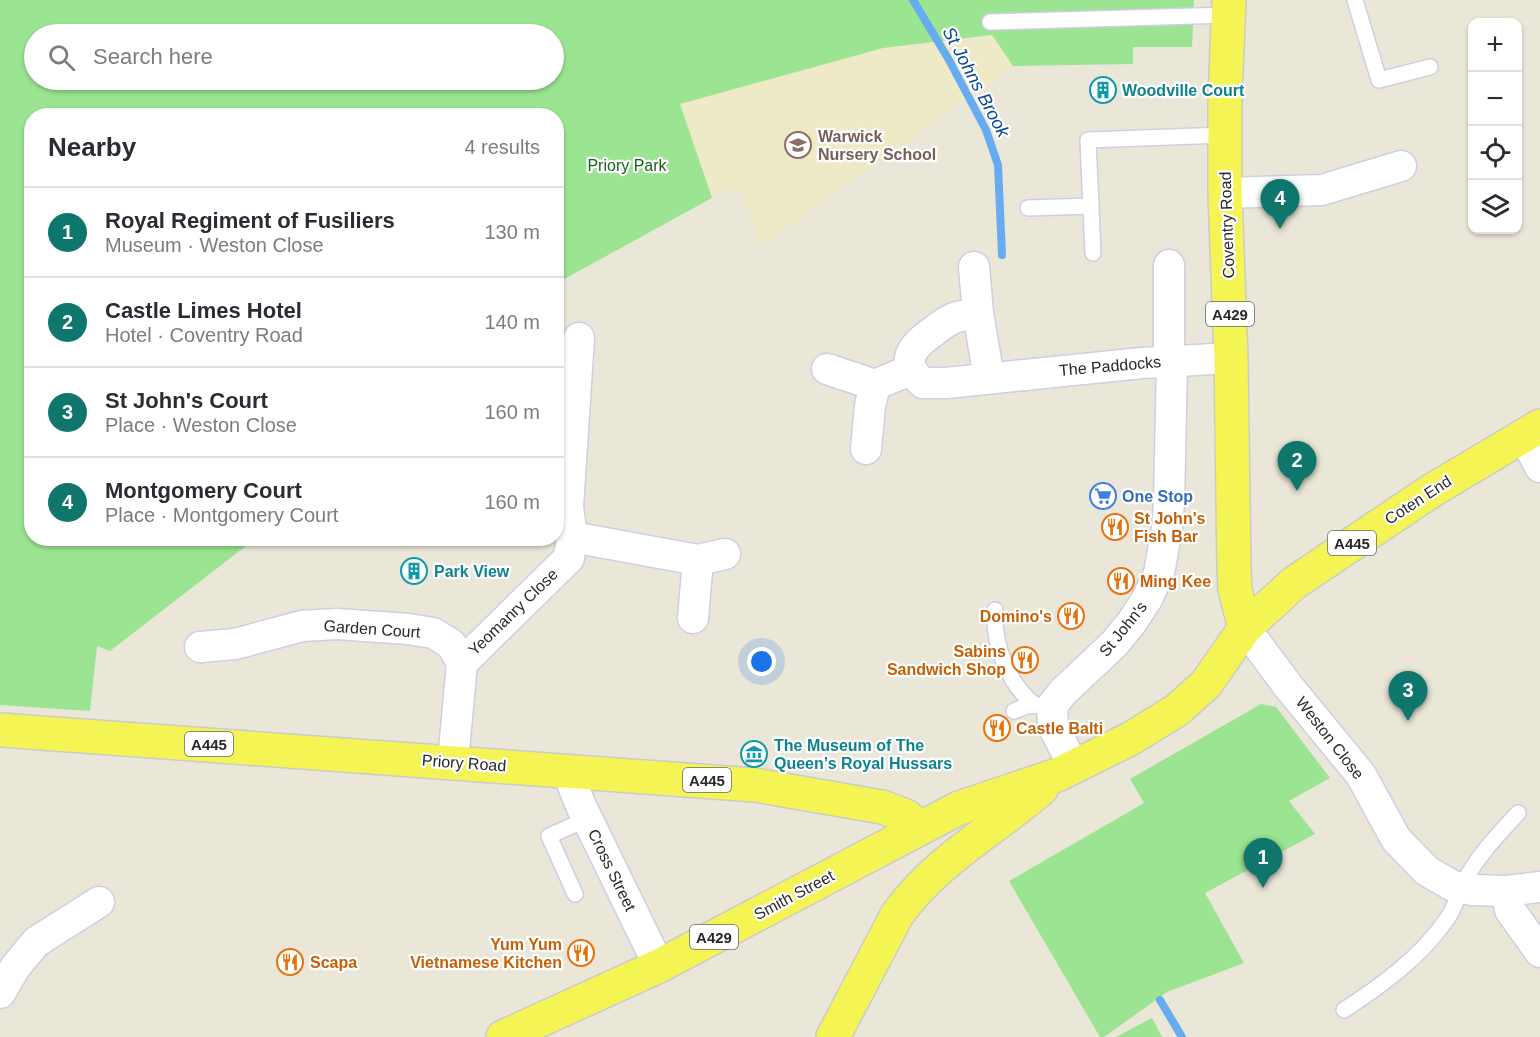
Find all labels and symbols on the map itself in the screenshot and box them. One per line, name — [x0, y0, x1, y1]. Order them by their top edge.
water label: St Johns Brook — [939, 23, 1014, 141]
building icon: Woodville Court — [1088, 75, 1118, 105]
place label: Woodville Court — [1122, 82, 1245, 99]
place label: Warwick Nursery School — [818, 128, 936, 163]
school or university icon: Warwick Nursery School — [783, 130, 813, 160]
park label: Priory Park — [587, 157, 668, 174]
street label: Coventry Road — [1217, 171, 1237, 279]
pin: 4 — [1260, 180, 1300, 229]
road number: A429 — [1206, 302, 1254, 326]
street label: The Paddocks — [1058, 353, 1162, 379]
pin: 2 — [1278, 442, 1316, 491]
street label: Coten End — [1382, 472, 1454, 528]
supermarket icon: One Stop — [1088, 481, 1118, 511]
place label: One Stop — [1122, 488, 1193, 505]
place label: St John's Fish Bar — [1134, 510, 1205, 545]
restaurant icon: St John's Fish Bar — [1100, 512, 1130, 542]
road number: A445 — [1328, 531, 1376, 555]
building icon: Park View — [399, 556, 429, 586]
place label: Park View — [434, 563, 510, 580]
street label: Yeomanry Close — [465, 565, 561, 659]
restaurant icon: Ming Kee — [1106, 566, 1136, 596]
place label: Ming Kee — [1140, 573, 1211, 590]
street label: St John's — [1096, 598, 1150, 660]
restaurant icon: Domino's — [1056, 601, 1086, 631]
place label: Domino's — [980, 608, 1052, 625]
street label: Garden Court — [323, 617, 421, 641]
place label: Sabins Sandwich Shop — [887, 643, 1006, 678]
restaurant icon: Sabins Sandwich Shop — [1010, 645, 1040, 675]
your location — [747, 647, 776, 676]
pin: 3 — [1388, 672, 1428, 721]
street label: Weston Close — [1293, 694, 1367, 782]
restaurant icon: Castle Balti — [982, 713, 1012, 743]
place label: Castle Balti — [1016, 720, 1103, 737]
road number: A445 — [185, 732, 233, 756]
place label: The Museum of The Queen’s Royal Hussars — [774, 737, 952, 772]
museum icon: The Museum of The Queen’s Royal Hussars — [739, 739, 769, 769]
street label: Priory Road — [421, 752, 507, 774]
road number: A445 — [683, 768, 731, 792]
street label: Cross Street — [585, 826, 639, 914]
pin: 1 — [1244, 838, 1282, 888]
street label: Smith Street — [751, 867, 837, 923]
road number: A429 — [690, 925, 738, 949]
place label: Yum Yum Vietnamese Kitchen — [410, 936, 562, 971]
restaurant icon: Yum Yum Vietnamese Kitchen — [566, 938, 596, 968]
restaurant icon: Scapa — [275, 947, 305, 977]
place label: Scapa — [310, 954, 357, 971]

